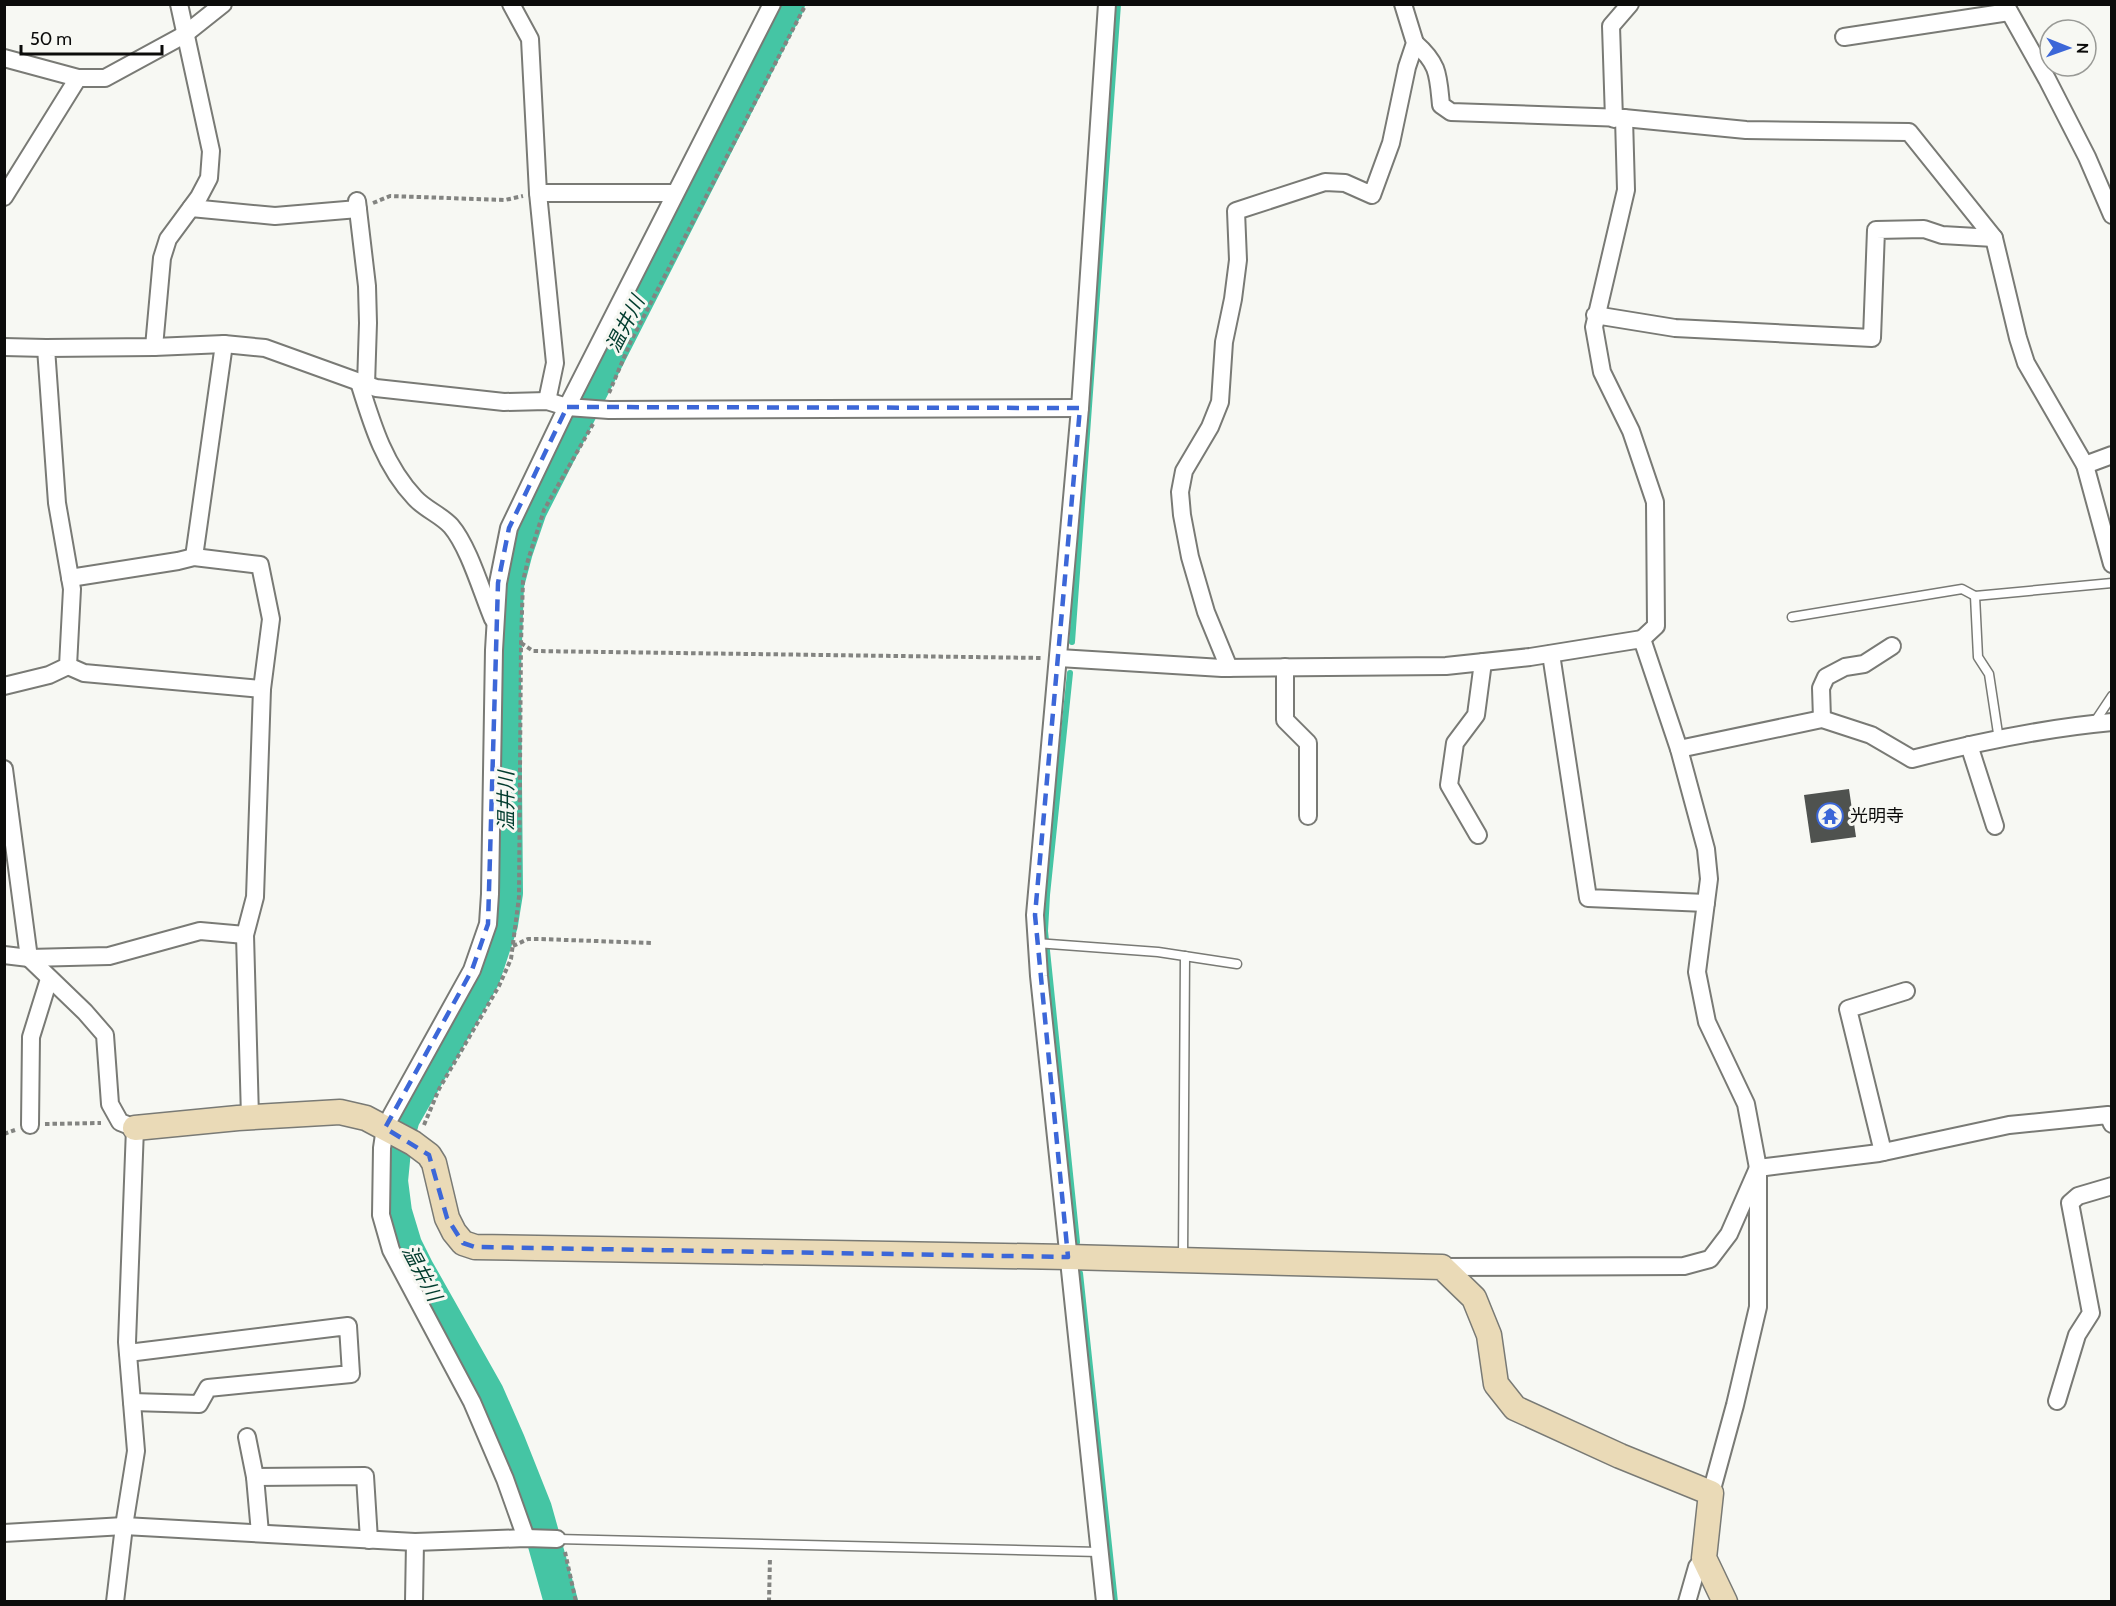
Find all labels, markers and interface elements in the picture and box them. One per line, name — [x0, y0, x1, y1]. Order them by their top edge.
scale bar — [21, 18, 162, 56]
north arrow — [2038, 18, 2098, 78]
text: 50 m — [30, 28, 72, 50]
text: N — [2073, 42, 2092, 54]
water label: 温井川 — [601, 290, 650, 356]
water label: 温井川 — [494, 769, 518, 831]
temple icon: 光明寺 — [1815, 801, 1845, 831]
place label: 光明寺 — [1850, 805, 1904, 827]
water label: 温井川 — [397, 1241, 448, 1307]

